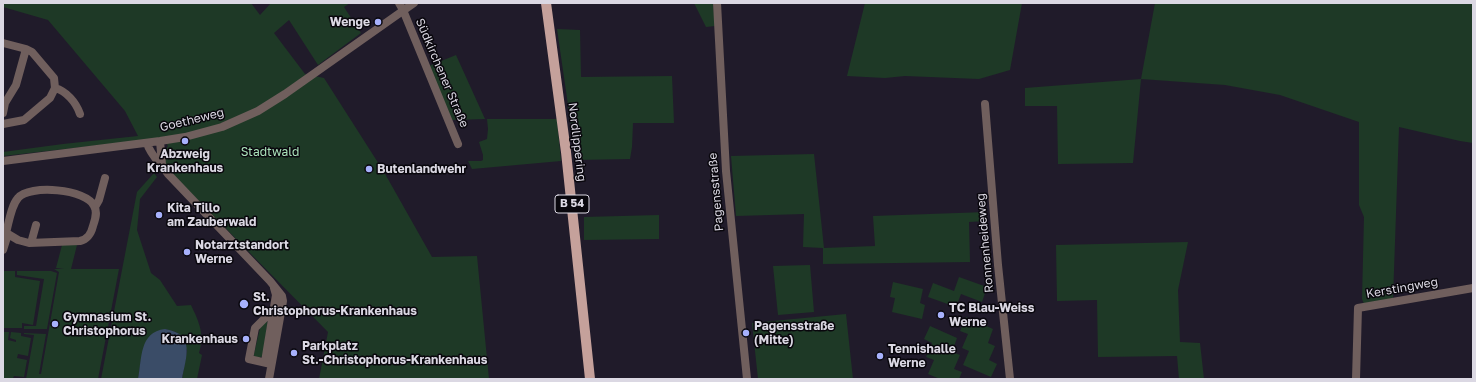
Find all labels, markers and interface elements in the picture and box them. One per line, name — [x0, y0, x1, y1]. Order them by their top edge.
place label: Wenge — [330, 15, 370, 29]
street label: Südkirchener Straße — [412, 16, 472, 130]
marker: Wenge — [373, 17, 383, 27]
street label: Nordlippering — [565, 102, 589, 182]
street label: Goetheweg — [158, 105, 226, 135]
marker: Abzweig Krankenhaus — [180, 136, 190, 146]
park label: Stadtwald — [241, 145, 299, 159]
place label: Abzweig Krankenhaus — [147, 147, 223, 175]
street label: Pagensstraße — [705, 152, 727, 232]
place label: Butenlandwehr — [377, 162, 466, 176]
marker: Butenlandwehr — [364, 164, 374, 174]
street label: Ronnenheideweg — [973, 193, 997, 293]
road number: B 54 — [555, 195, 589, 213]
place label: Kita Tillo am Zauberwald — [167, 201, 256, 229]
marker: Kita Tillo am Zauberwald — [154, 210, 164, 220]
place label: Notarztstandort Werne — [195, 238, 289, 266]
marker: Notarztstandort Werne — [182, 247, 192, 257]
street label: Kerstingweg — [1365, 275, 1439, 301]
place label: St. Christophorus-Krankenhaus — [253, 290, 417, 318]
marker: St. Christophorus-Krankenhaus — [238, 298, 250, 310]
place label: TC Blau-Weiss Werne — [949, 301, 1035, 329]
place label: Gymnasium St. Christophorus — [63, 310, 151, 338]
marker: TC Blau-Weiss Werne — [936, 310, 946, 320]
marker: Gymnasium St. Christophorus — [50, 319, 60, 329]
place label: Pagensstraße (Mitte) — [754, 319, 834, 347]
marker: Pagensstraße (Mitte) — [741, 328, 751, 338]
place label: Krankenhaus — [161, 332, 238, 346]
marker: Krankenhaus — [241, 334, 251, 344]
place label: Parkplatz St.-Christophorus-Krankenhaus — [302, 339, 487, 367]
place label: Tennishalle Werne — [888, 342, 956, 370]
marker: Parkplatz St.-Christophorus-Krankenhaus — [289, 348, 299, 358]
marker: Tennishalle Werne — [875, 351, 885, 361]

